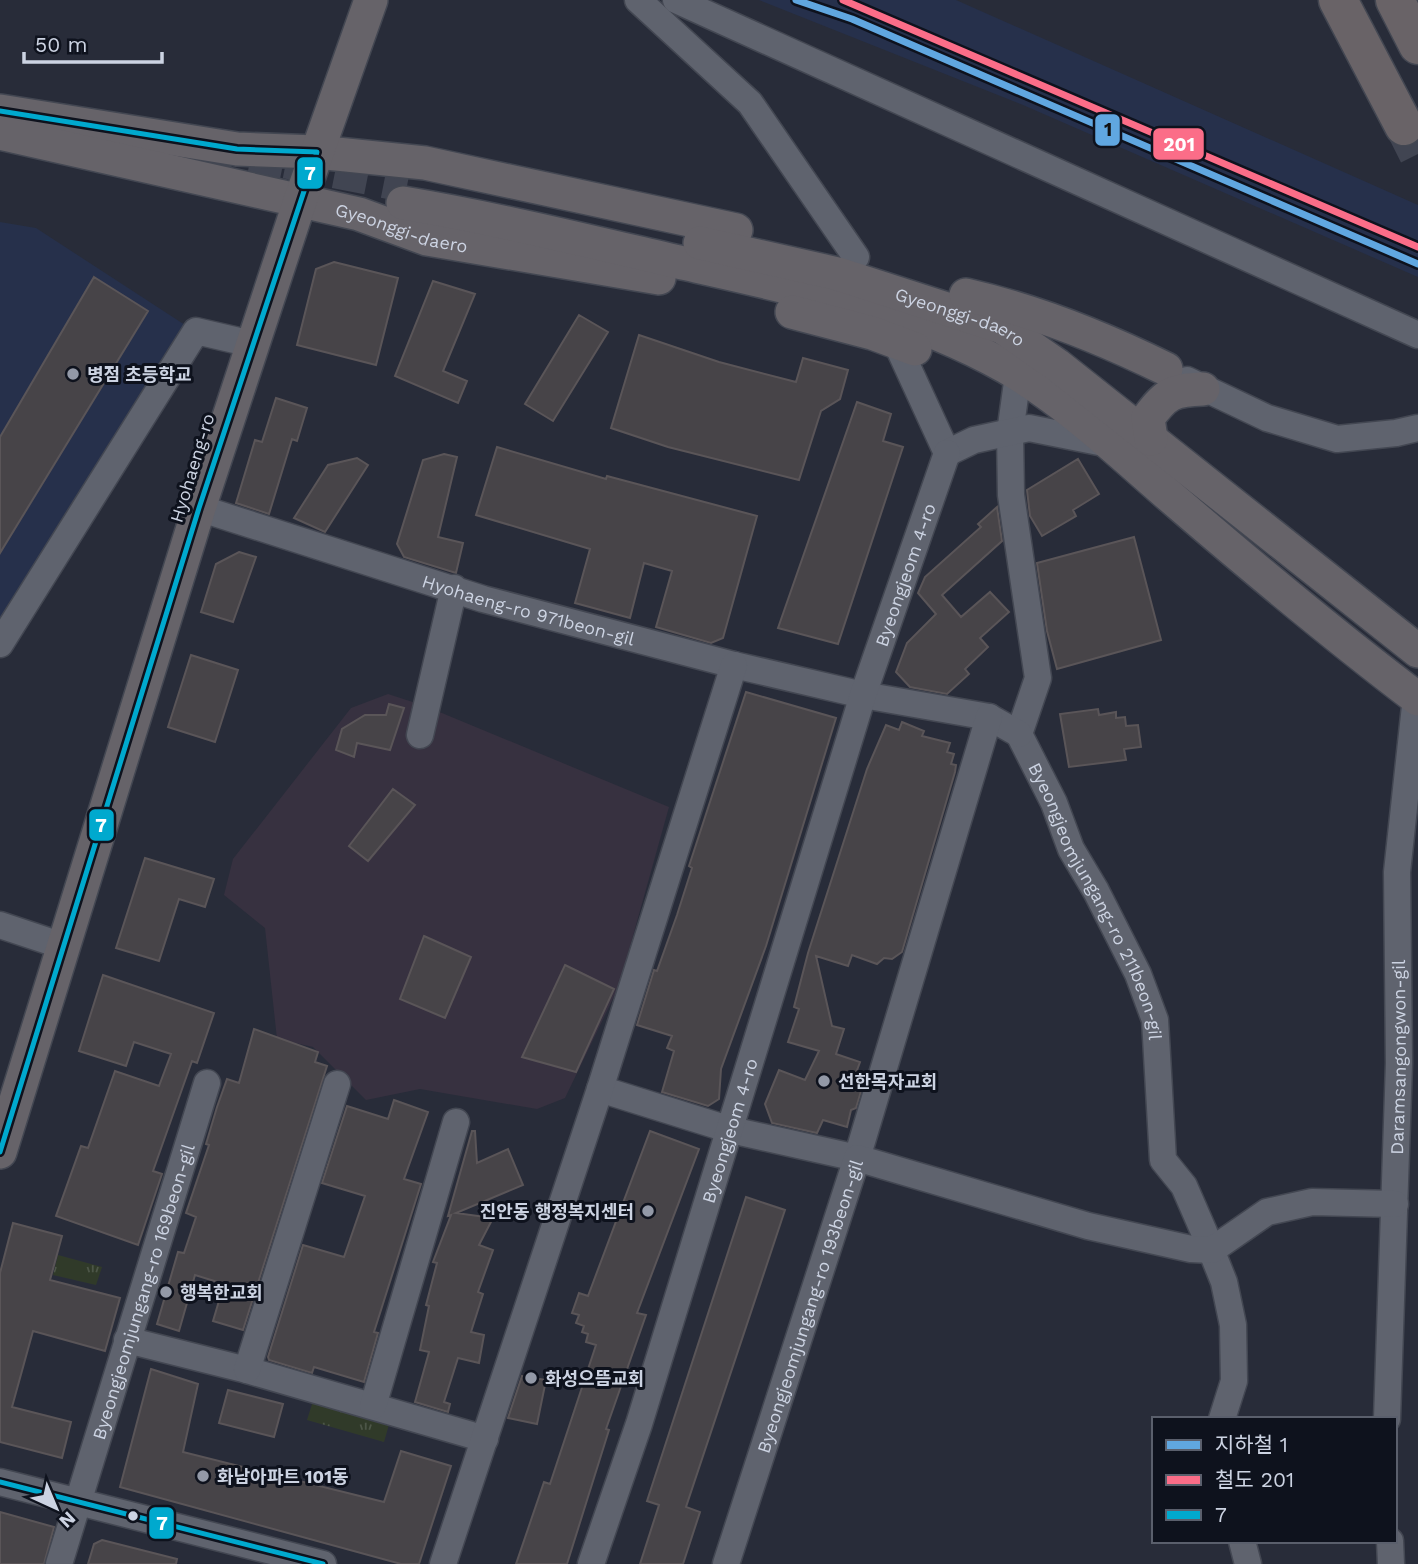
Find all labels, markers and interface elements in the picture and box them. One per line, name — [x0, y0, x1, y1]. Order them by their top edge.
scale bar — [24, 21, 163, 65]
text: 50 m — [35, 32, 87, 57]
line badge: 1 — [1094, 113, 1121, 147]
text: 1 — [1104, 118, 1112, 141]
line badge: 201 — [1152, 127, 1205, 161]
text: 201 — [1163, 133, 1195, 156]
line badge: 7 — [296, 156, 324, 190]
text: 7 — [304, 162, 316, 185]
street label: Gyeonggi-daero — [334, 199, 469, 256]
street label: Gyeonggi-daero — [893, 283, 1029, 350]
place label: 병점 초등학교 — [87, 364, 192, 385]
marker: 병점 초등학교 — [65, 366, 81, 382]
street label: Hyohaeng-ro — [165, 411, 219, 525]
street label: Byeongjeom 4-ro — [870, 500, 939, 649]
street label: Hyohaeng-ro 971beon-gil — [420, 570, 638, 649]
street label: Byeongjeomjungang-ro 211beon-gil — [1025, 759, 1167, 1041]
line badge: 7 — [88, 808, 115, 842]
text: 7 — [95, 814, 107, 837]
street label: Daramsangongwon-gil — [1385, 959, 1410, 1155]
street label: Byeongjeom 4-ro — [697, 1056, 761, 1205]
place label: 선한목자교회 — [838, 1071, 937, 1092]
marker: 선한목자교회 — [816, 1073, 832, 1089]
street label: Byeongjeomjungang-ro 169beon-gil — [87, 1141, 198, 1442]
street label: Byeongjeomjungang-ro 193beon-gil — [752, 1156, 867, 1456]
place label: 진안동 행정복지센터 — [480, 1201, 634, 1222]
marker: 진안동 행정복지센터 — [640, 1203, 656, 1219]
place label: 행복한교회 — [180, 1282, 263, 1303]
marker: 행복한교회 — [158, 1284, 174, 1300]
place label: 화성으뜸교회 — [545, 1368, 644, 1389]
marker: 화성으뜸교회 — [523, 1370, 539, 1386]
legend — [1152, 1417, 1397, 1543]
text: 지하철 1 — [1215, 1432, 1288, 1457]
place label: 화남아파트 101동 — [217, 1466, 348, 1487]
text: 철도 201 — [1215, 1467, 1294, 1492]
marker: 화남아파트 101동 — [195, 1468, 211, 1484]
north arrow — [21, 1473, 91, 1543]
text: 7 — [1215, 1502, 1227, 1527]
line badge: 7 — [148, 1506, 175, 1540]
text: N — [54, 1507, 81, 1533]
unlabelled marker — [126, 1509, 140, 1523]
text: 7 — [156, 1512, 168, 1535]

